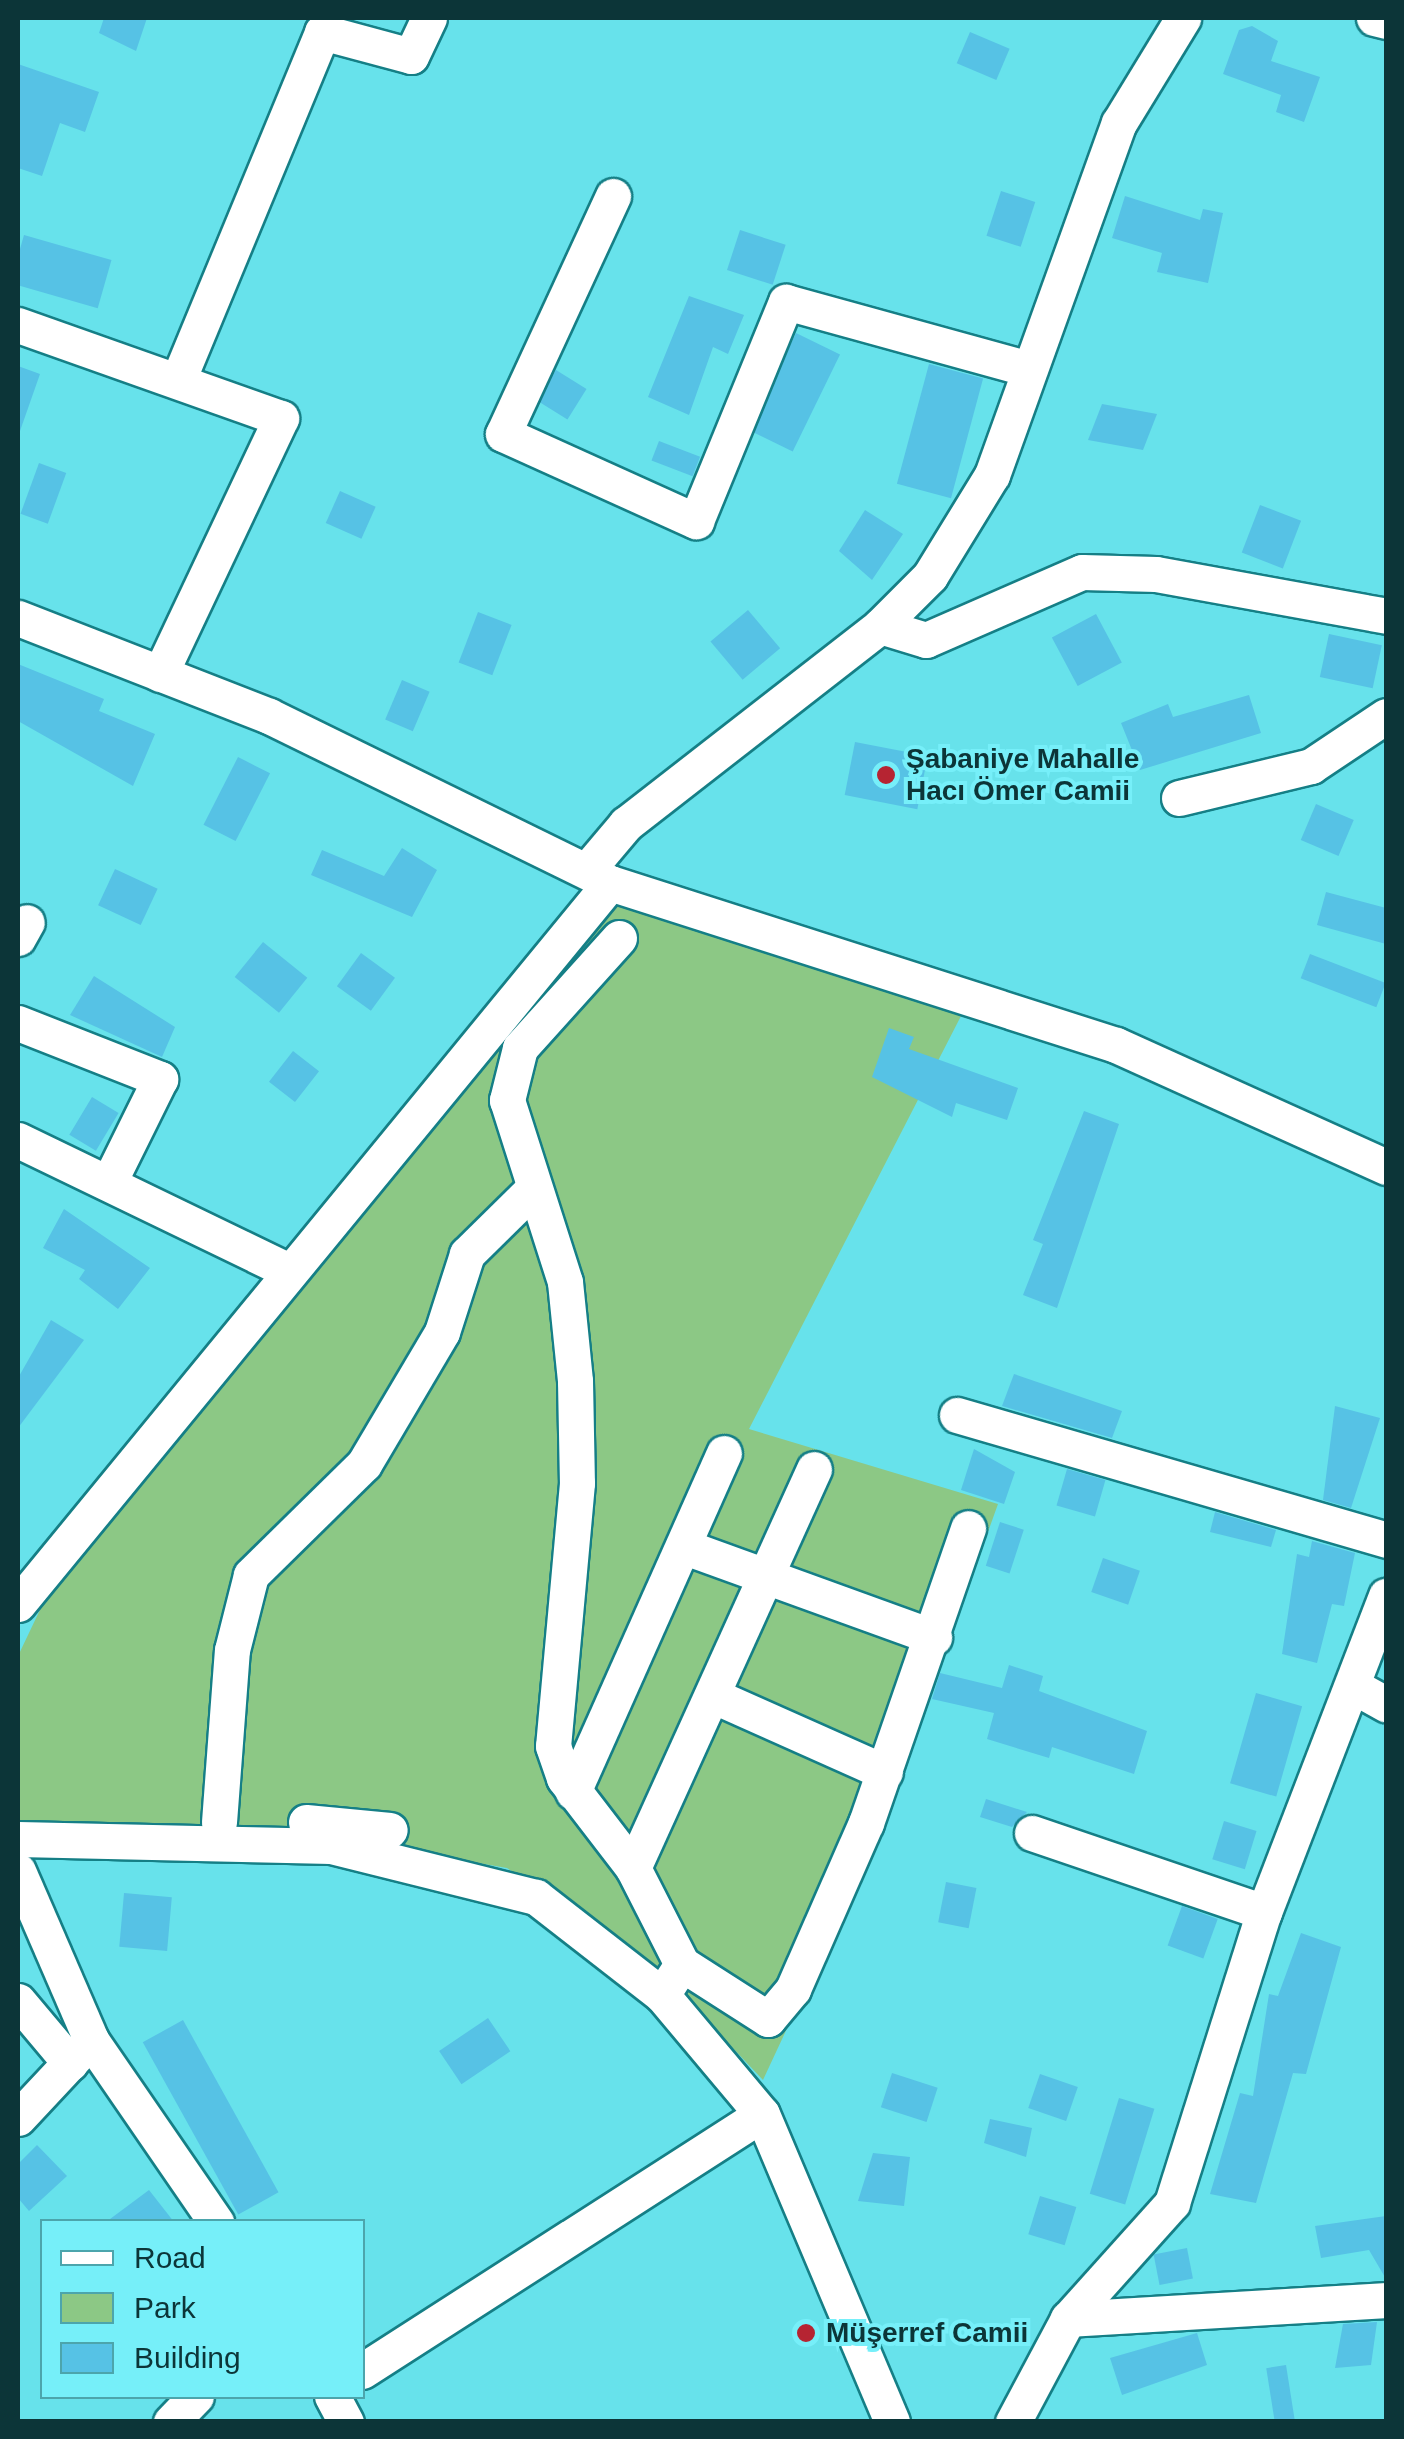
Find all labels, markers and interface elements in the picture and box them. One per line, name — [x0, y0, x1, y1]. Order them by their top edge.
place label: Şabaniye Mahalle Hacı Ömer Camii — [906, 742, 1139, 808]
marker: Şabaniye Mahalle Hacı Ömer Camii — [875, 764, 897, 786]
legend — [40, 2219, 365, 2399]
text: Road — [134, 2241, 206, 2274]
text: Park — [134, 2291, 196, 2324]
place label: Müşerref Camii — [826, 2316, 1028, 2350]
marker: Müşerref Camii — [795, 2322, 817, 2344]
text: Building — [134, 2341, 241, 2374]

